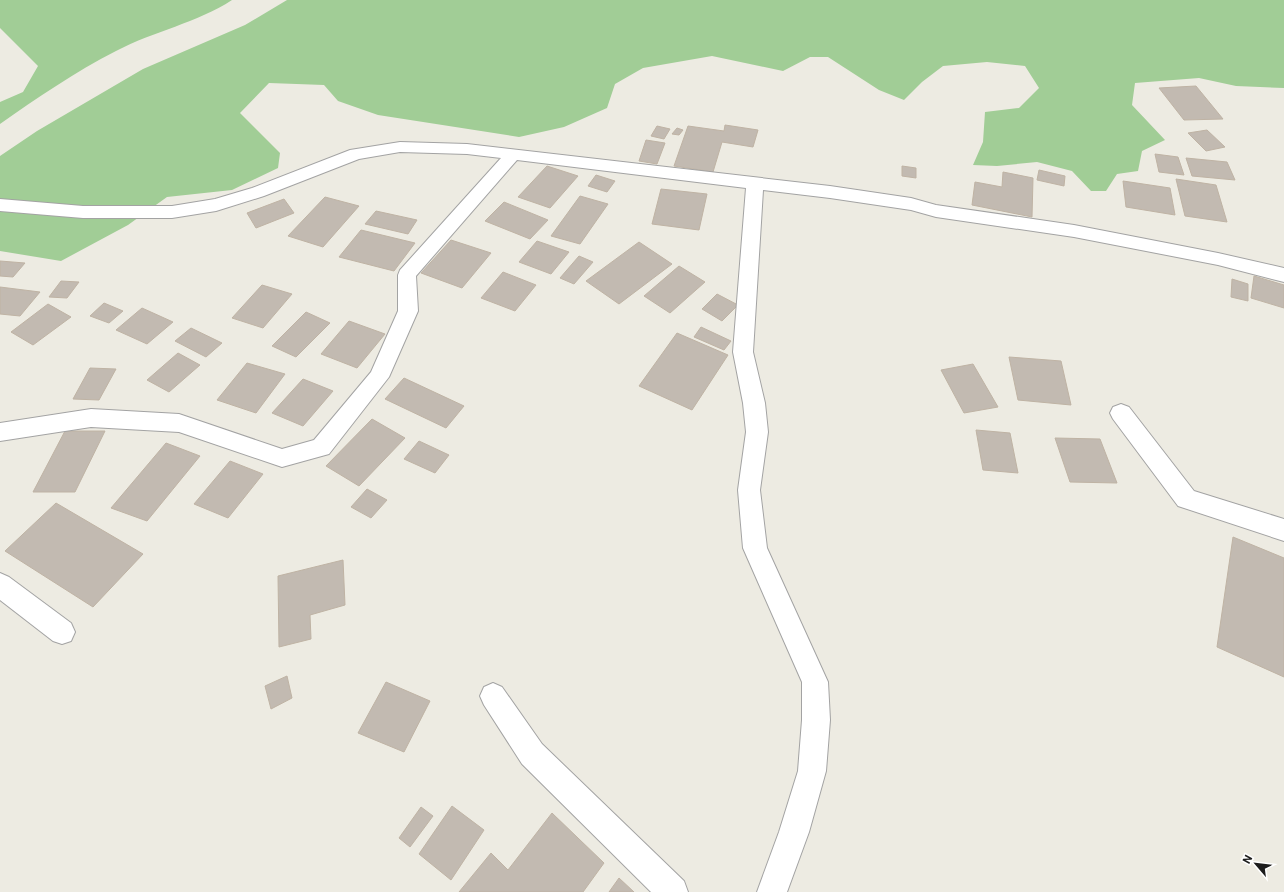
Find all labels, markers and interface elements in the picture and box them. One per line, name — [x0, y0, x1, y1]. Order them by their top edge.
north arrow — [1236, 844, 1276, 884]
text: N — [1240, 853, 1255, 866]

